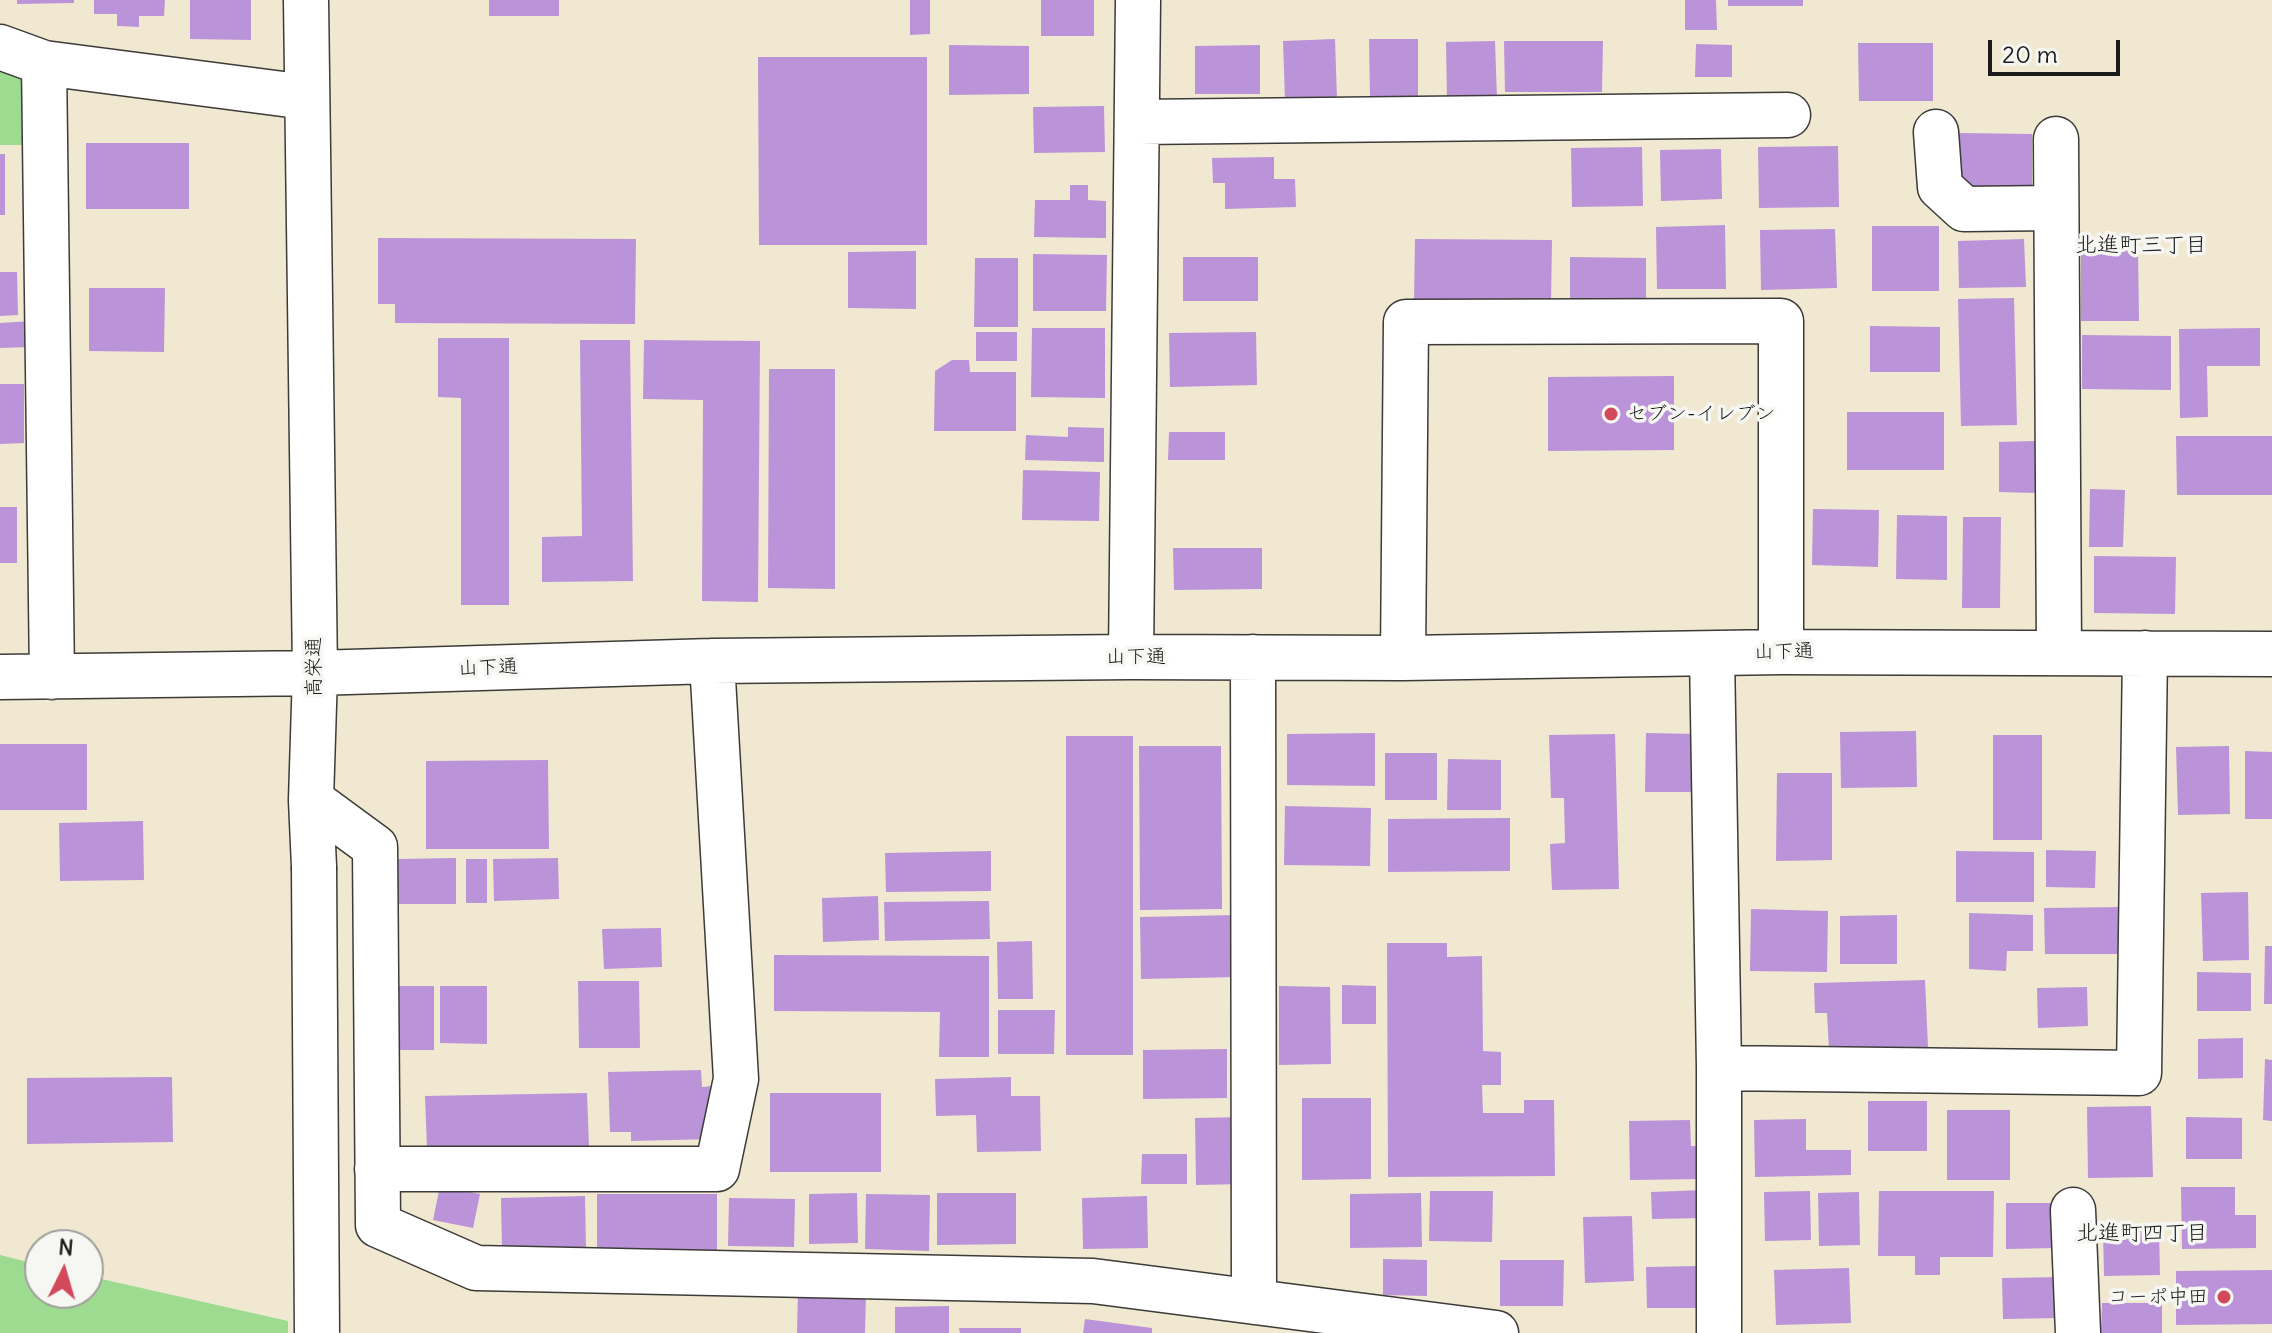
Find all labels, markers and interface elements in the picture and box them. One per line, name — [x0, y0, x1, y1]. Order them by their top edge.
scale bar — [1992, 24, 2124, 74]
text: 20 m — [2002, 39, 2058, 69]
district label: 北進町三丁目 — [2075, 233, 2207, 259]
place label: セブン-イレブン — [1627, 402, 1776, 426]
marker: セブン-イレブン — [1602, 405, 1620, 423]
street label: 高栄通 — [302, 637, 326, 697]
street label: 山下通 — [1754, 639, 1814, 665]
street label: 山下通 — [1106, 645, 1166, 669]
street label: 山下通 — [458, 655, 518, 681]
district label: 北進町四丁目 — [2076, 1221, 2208, 1247]
north arrow — [24, 1229, 104, 1309]
text: N — [57, 1232, 75, 1262]
place label: コーポ中田 — [2108, 1285, 2208, 1309]
marker: コーポ中田 — [2215, 1288, 2233, 1306]

